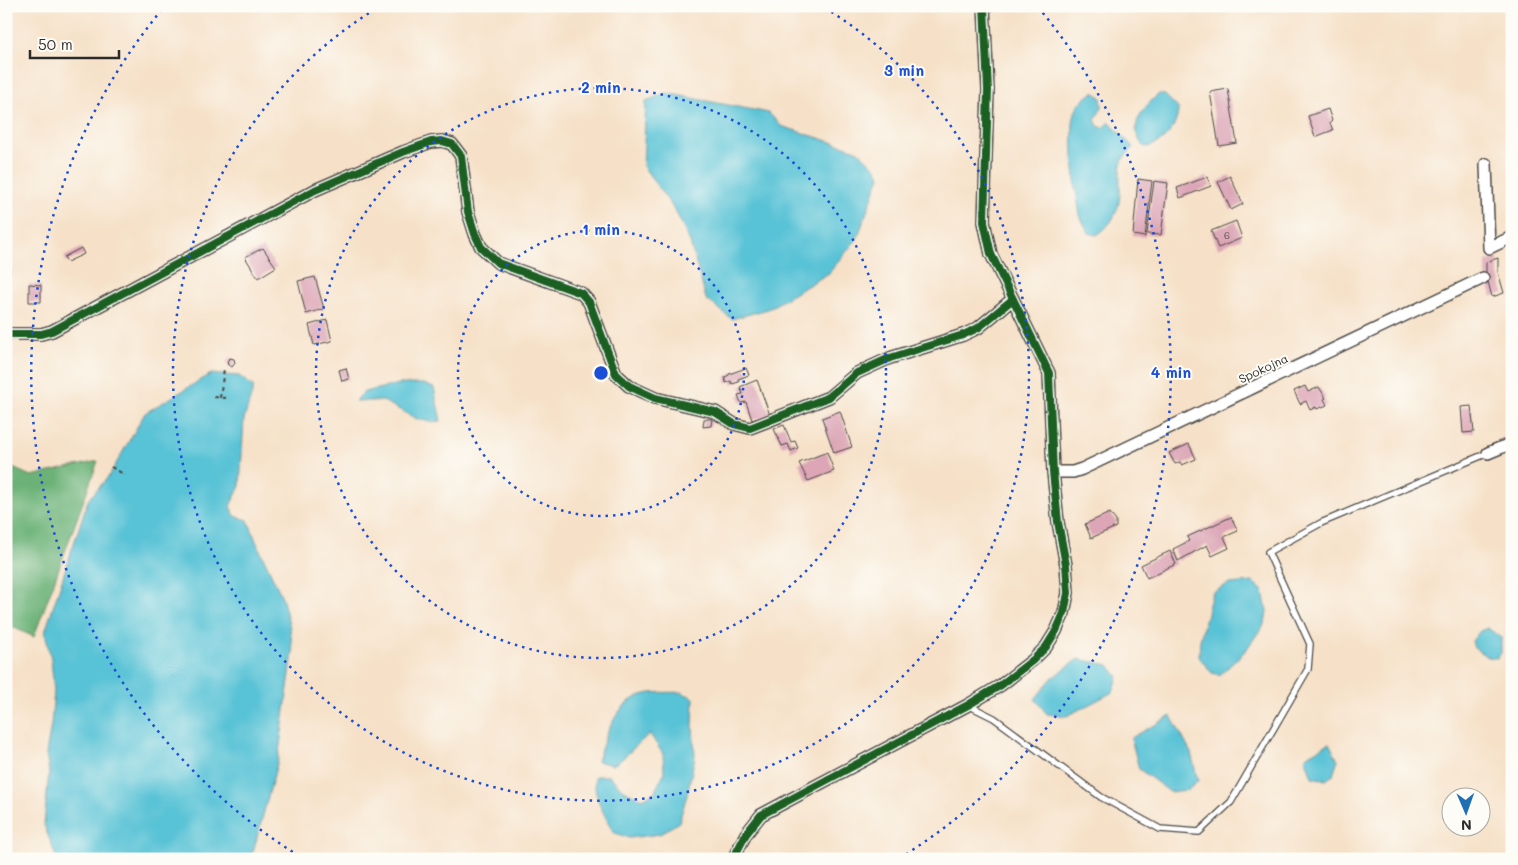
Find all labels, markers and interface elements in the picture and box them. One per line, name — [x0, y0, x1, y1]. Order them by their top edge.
scale bar — [30, 28, 119, 60]
text: 50 m — [38, 34, 73, 54]
text: 3 min — [884, 60, 924, 80]
text: 2 min — [581, 77, 621, 97]
text: 1 min — [582, 219, 620, 239]
house number: 6 — [1224, 228, 1230, 242]
street label: Spokojna — [1236, 350, 1290, 386]
text: 4 min — [1151, 362, 1191, 382]
centre of rings — [592, 364, 610, 382]
north arrow — [1440, 788, 1490, 838]
text: N — [1461, 816, 1472, 835]

